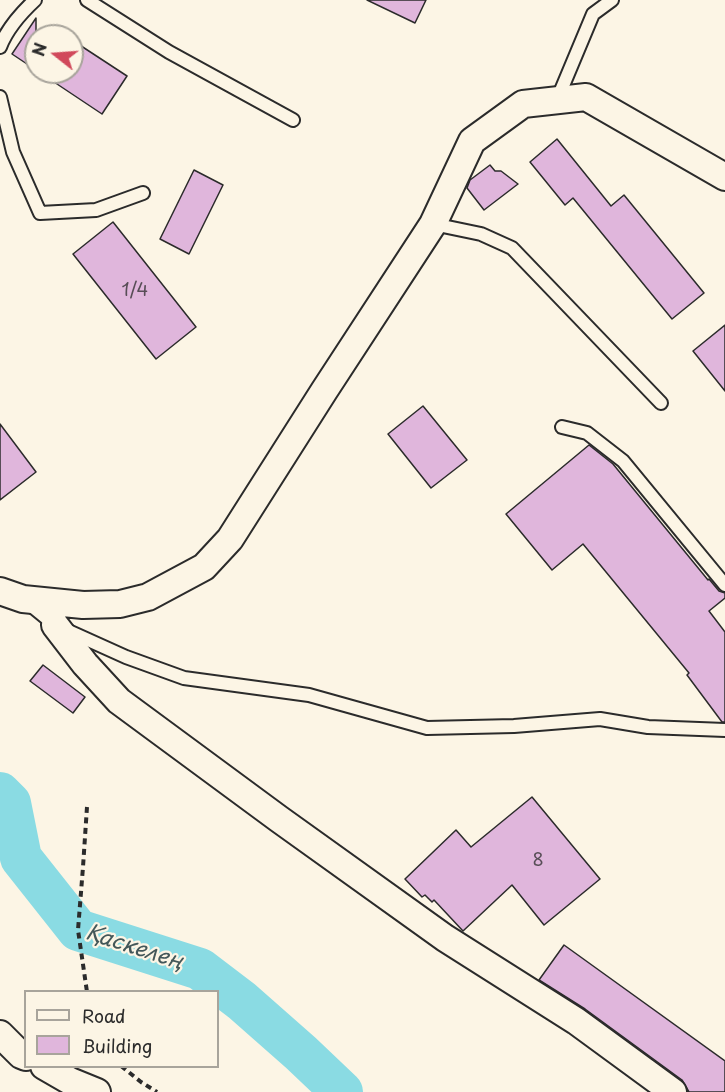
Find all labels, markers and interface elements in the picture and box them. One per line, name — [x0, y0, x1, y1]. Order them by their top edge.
north arrow — [24, 24, 84, 84]
text: N — [25, 40, 52, 59]
house number: 1/4 — [122, 280, 148, 302]
house number: 8 — [532, 850, 544, 872]
water label: Қаскелең — [82, 920, 186, 976]
legend — [24, 990, 219, 1068]
text: Road — [82, 1002, 126, 1029]
text: Building — [82, 1032, 152, 1059]

